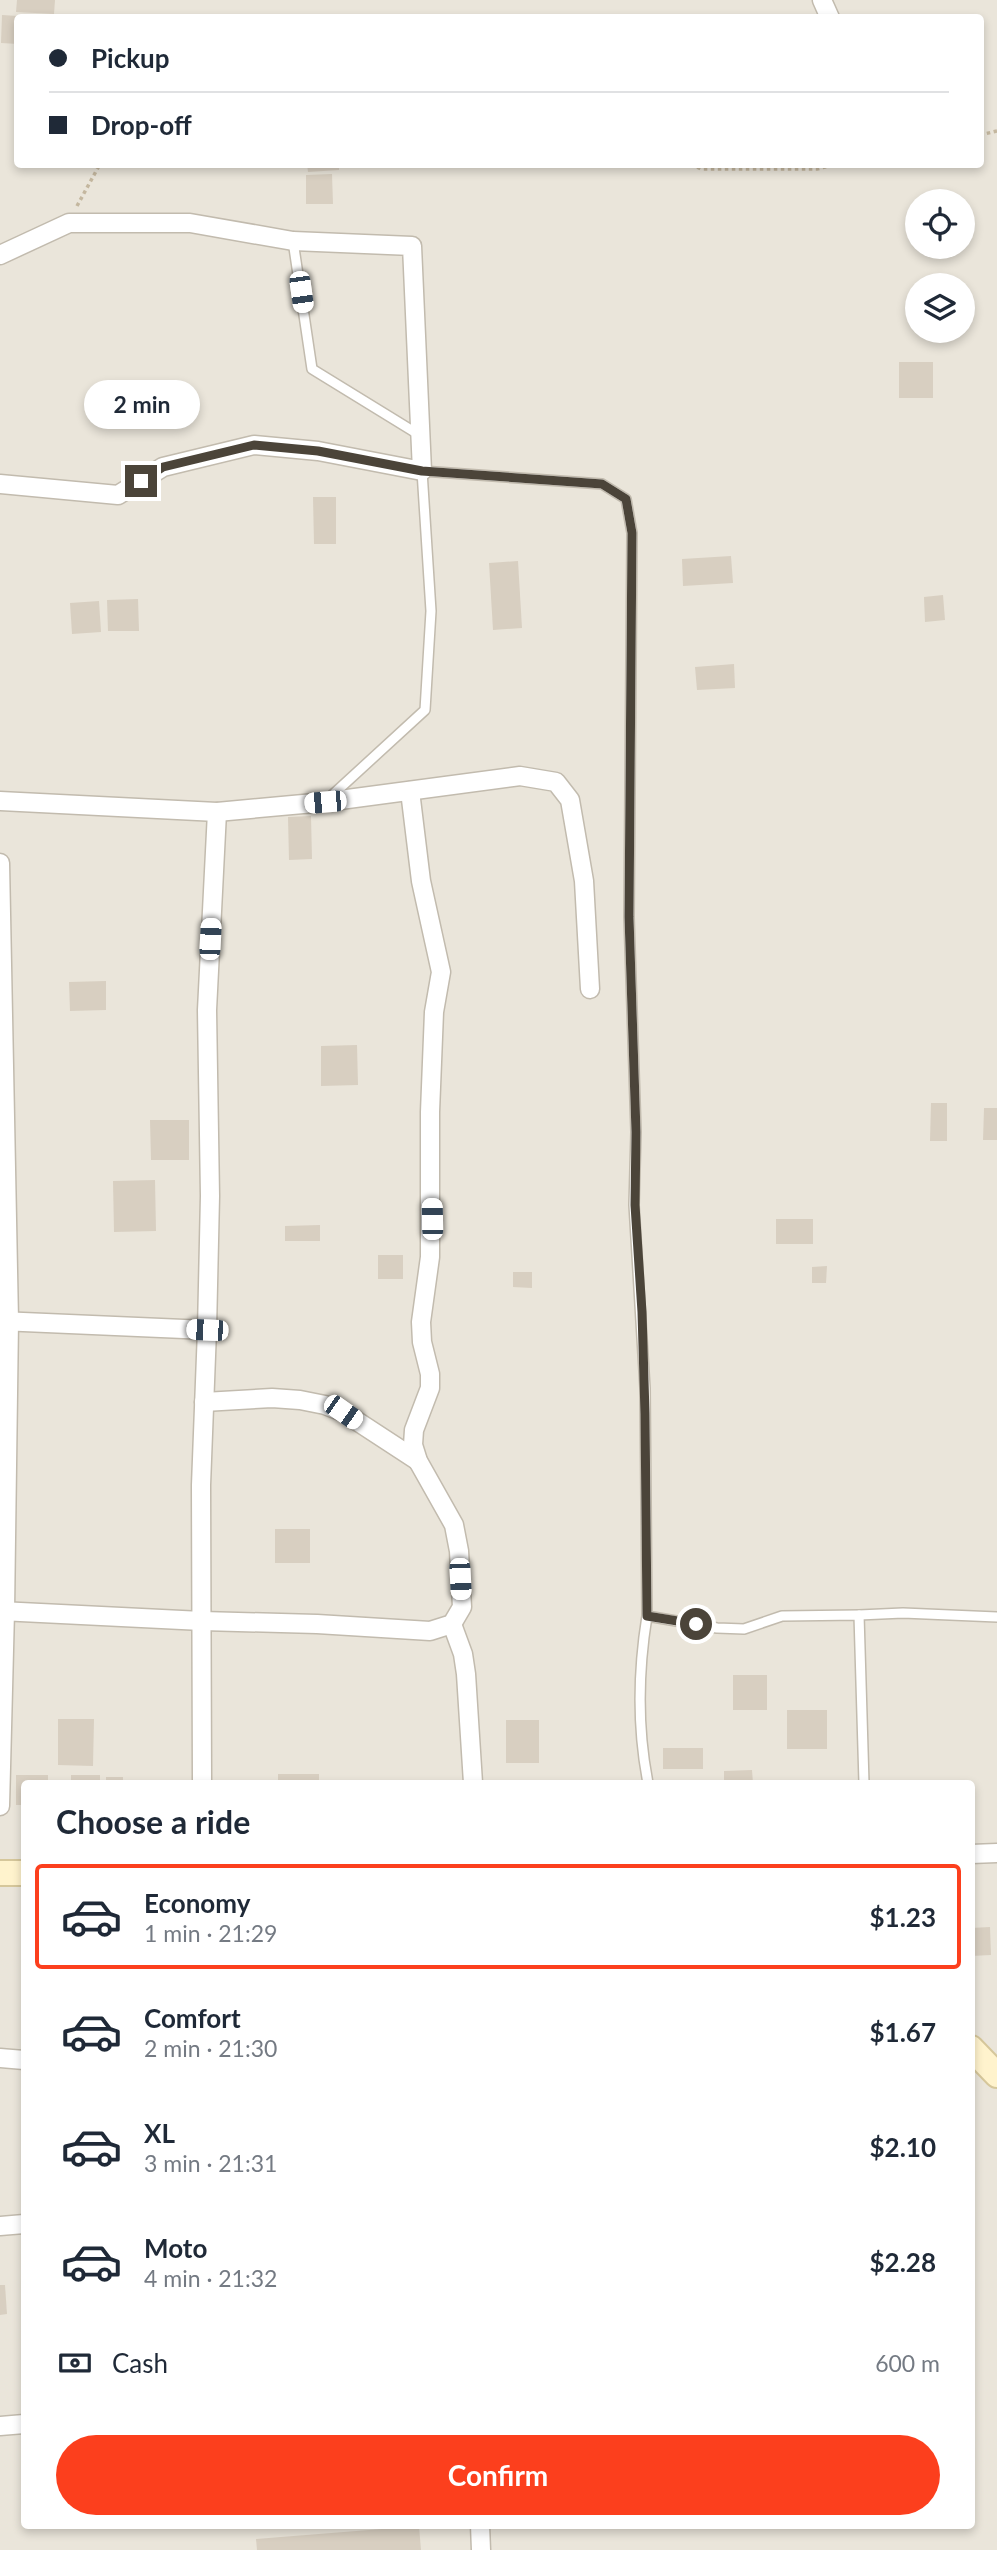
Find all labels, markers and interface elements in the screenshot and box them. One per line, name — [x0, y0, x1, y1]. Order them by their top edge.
text: Pickup — [91, 42, 170, 74]
text: Drop-off — [91, 109, 192, 141]
map controls — [905, 189, 975, 343]
button: locate — [905, 189, 975, 259]
car — [288, 270, 315, 314]
button: layers — [905, 273, 975, 343]
callout: 2 min — [83, 379, 199, 428]
text: 2 min — [113, 390, 171, 418]
route end — [125, 465, 157, 497]
car — [304, 790, 347, 814]
car — [199, 917, 222, 961]
car — [422, 1198, 443, 1240]
car — [186, 1319, 229, 1341]
car — [320, 1391, 367, 1433]
car — [449, 1557, 472, 1601]
route start — [680, 1608, 712, 1640]
text: Choose a ride — [56, 1802, 250, 1841]
icon: car — [60, 1885, 123, 1948]
text: Economy — [144, 1887, 250, 1919]
text: $1.23 — [870, 1901, 936, 1933]
text: 1 min · 21:29 — [144, 1919, 277, 1947]
icon: car — [60, 2000, 123, 2063]
text: Comfort — [144, 2002, 241, 2034]
text: $1.67 — [870, 2016, 936, 2048]
text: 2 min · 21:30 — [144, 2034, 277, 2062]
icon: car — [60, 2115, 123, 2178]
text: XL — [144, 2117, 175, 2149]
text: $2.10 — [870, 2131, 936, 2163]
text: 3 min · 21:31 — [144, 2149, 277, 2177]
icon: car — [60, 2230, 123, 2293]
text: Moto — [144, 2232, 207, 2264]
text: $2.28 — [870, 2246, 936, 2278]
text: 4 min · 21:32 — [144, 2264, 277, 2292]
icon: cash — [56, 2344, 94, 2382]
text: Cash — [112, 2347, 168, 2379]
text: 600 m — [875, 2349, 940, 2377]
button: Confirm — [56, 2435, 940, 2515]

